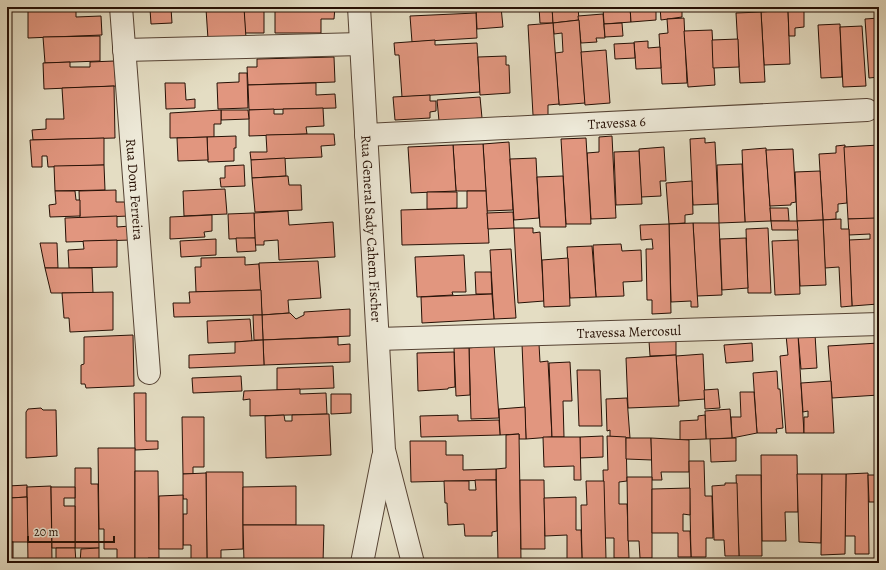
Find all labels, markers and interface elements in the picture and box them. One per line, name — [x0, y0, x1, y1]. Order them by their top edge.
street label: Travessa 6 — [587, 112, 646, 133]
street label: Rua General Sady Cahem Fischer — [357, 134, 386, 323]
street label: Rua Dom Ferreira — [122, 138, 148, 241]
street label: Travessa Mercosul — [577, 320, 682, 343]
scale bar — [28, 518, 114, 544]
text: 20 m — [34, 524, 58, 540]

